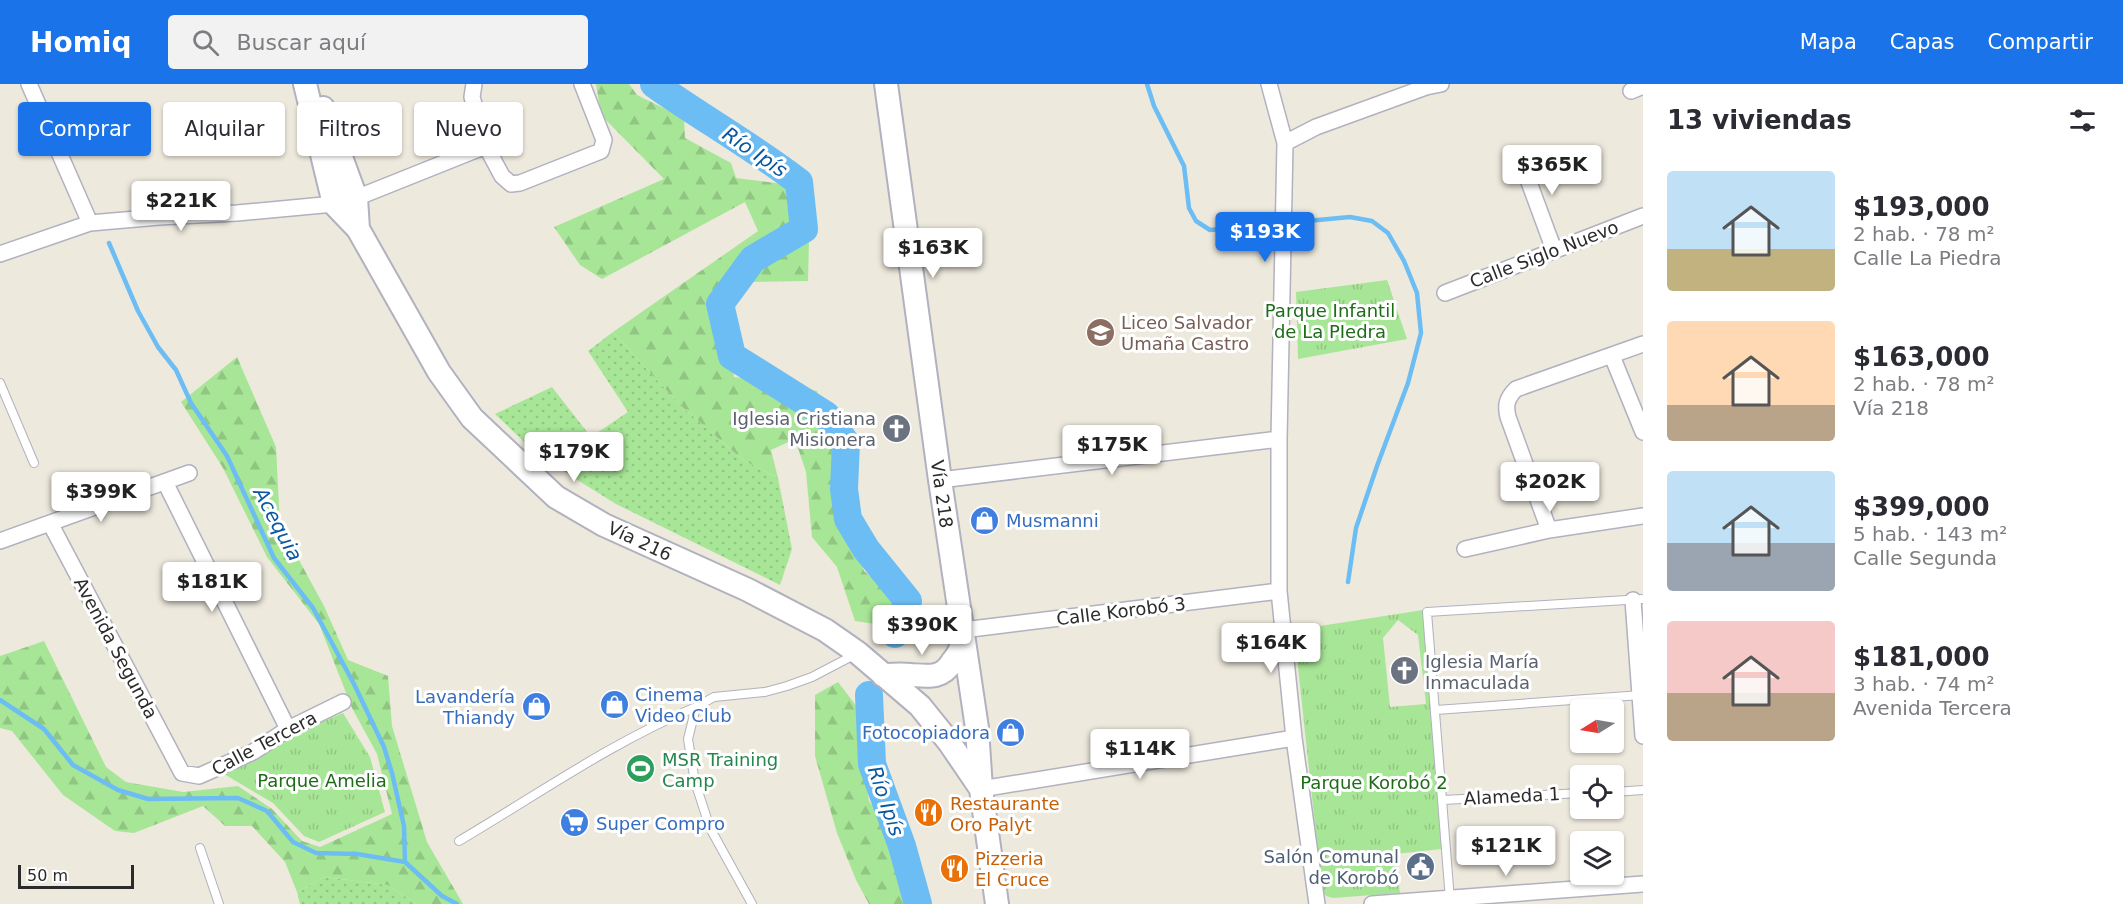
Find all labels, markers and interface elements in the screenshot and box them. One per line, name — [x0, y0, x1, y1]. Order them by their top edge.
search box — [168, 15, 588, 69]
text: Homiq — [30, 26, 132, 59]
icon: search — [189, 26, 222, 59]
text: Buscar aquí — [237, 30, 366, 55]
text: Mapa — [1800, 30, 1857, 54]
text: Capas — [1890, 30, 1954, 54]
text: Compartir — [1987, 30, 2093, 54]
chip: Comprar — [18, 102, 151, 156]
chip: Alquilar — [163, 102, 285, 156]
chip: Filtros — [297, 102, 402, 156]
chip: Nuevo — [414, 102, 523, 156]
icon: filters — [2066, 104, 2099, 137]
text: 13 viviendas — [1667, 105, 1852, 135]
water label: Río Ipís — [718, 122, 792, 182]
pin: $365K — [1510, 145, 1594, 196]
text: $365K — [1516, 152, 1588, 176]
pin: $221K — [139, 181, 223, 232]
text: $221K — [145, 188, 217, 212]
text: $193,000 — [1853, 192, 1990, 222]
icon: home — [1715, 195, 1787, 267]
pin: $193K — [1223, 212, 1307, 263]
street label: Calle Siglo Nuevo — [1467, 216, 1621, 292]
text: $193K — [1229, 219, 1301, 243]
text: 2 hab. · 78 m² — [1853, 222, 1994, 246]
pin: $163K — [891, 228, 975, 279]
text: $163K — [897, 235, 969, 259]
text: Calle La Piedra — [1853, 246, 2001, 270]
park label: Parque Infantil de La PIedra — [1265, 300, 1395, 342]
place label: Liceo Salvador Umaña Castro — [1121, 312, 1253, 354]
school or university icon: Liceo Salvador Umaña Castro — [1084, 316, 1116, 348]
text: $163,000 — [1853, 342, 1990, 372]
icon: home — [1715, 345, 1787, 417]
text: 2 hab. · 78 m² — [1853, 372, 1994, 396]
text: Vía 218 — [1853, 396, 1929, 420]
place label: Iglesia Cristiana Misionera — [732, 408, 876, 450]
church icon: Iglesia Cristiana Misionera — [881, 412, 913, 444]
pin: $175K — [1070, 425, 1154, 476]
pin: $179K — [532, 432, 616, 483]
text: $175K — [1076, 432, 1148, 456]
text: $179K — [538, 439, 610, 463]
street label: Vía 218 — [927, 459, 957, 529]
pin: $202K — [1508, 462, 1592, 513]
text: $202K — [1514, 469, 1586, 493]
pin: $399K — [59, 472, 143, 523]
text: $399K — [65, 479, 137, 503]
water label: Acequia — [248, 481, 307, 565]
text: $399,000 — [1853, 492, 1990, 522]
icon: home — [1715, 495, 1787, 567]
shop icon: Musmanni — [969, 504, 1001, 536]
place label: Musmanni — [1006, 510, 1099, 531]
street label: Vía 216 — [605, 517, 675, 565]
text: 5 hab. · 143 m² — [1853, 522, 2007, 546]
text: Calle Segunda — [1853, 546, 1997, 570]
pin: $181K — [170, 562, 254, 613]
text: $181K — [176, 569, 248, 593]
street label: Avenida Segunda — [70, 574, 162, 722]
street label: Calle Korobó 3 — [1055, 593, 1187, 629]
pin: $390K — [880, 605, 964, 656]
text: $390K — [886, 612, 958, 636]
pin: $164K — [1229, 623, 1313, 674]
text: $164K — [1235, 630, 1307, 654]
text: $181,000 — [1853, 642, 1990, 672]
icon: home — [1715, 645, 1787, 717]
place label: Iglesia María Inmaculada — [1425, 651, 1539, 693]
church icon: Iglesia María Inmaculada — [1388, 655, 1420, 687]
text: 3 hab. · 74 m² — [1853, 672, 1994, 696]
place label: Cinema Video Club — [635, 684, 732, 726]
place label: Lavandería Thiandy — [415, 686, 515, 728]
shop icon: Cinema Video Club — [598, 688, 630, 720]
shop icon: Lavandería Thiandy — [520, 690, 552, 722]
text: Avenida Tercera — [1853, 696, 2012, 720]
north arrow — [1570, 699, 1624, 753]
map controls — [1570, 699, 1624, 885]
street label: Calle Tercera — [208, 707, 320, 779]
shop icon: Fotocopiadora — [995, 716, 1027, 748]
place label: Fotocopiadora — [862, 722, 990, 743]
pin: $114K — [1098, 729, 1182, 780]
text: $114K — [1104, 736, 1176, 760]
place label: MSR Training Camp — [662, 749, 778, 791]
sports icon: MSR Training Camp — [625, 753, 657, 785]
water label: Río Ipís — [863, 763, 909, 839]
button: locate — [1570, 765, 1624, 819]
park label: Parque Amelia — [257, 770, 387, 791]
park label: Parque Korobó 2 — [1300, 772, 1448, 793]
street label: Alameda 1 — [1463, 783, 1561, 809]
place label: Restaurante Oro Palyt — [950, 793, 1060, 835]
restaurant icon: Restaurante Oro Palyt — [913, 797, 945, 829]
supermarket icon: Super Compro — [559, 807, 591, 839]
place label: Super Compro — [596, 813, 725, 834]
pin: $121K — [1464, 826, 1548, 877]
button: layers — [1570, 831, 1624, 885]
text: $121K — [1470, 833, 1542, 857]
place label: Salón Comunal de Korobó — [1263, 846, 1399, 888]
place label: Pizzeria El Cruce — [975, 848, 1049, 890]
public building icon: Salón Comunal de Korobó — [1404, 850, 1436, 882]
restaurant icon: Pizzeria El Cruce — [938, 852, 970, 884]
scale bar — [18, 862, 134, 890]
text: 50 m — [27, 866, 68, 885]

